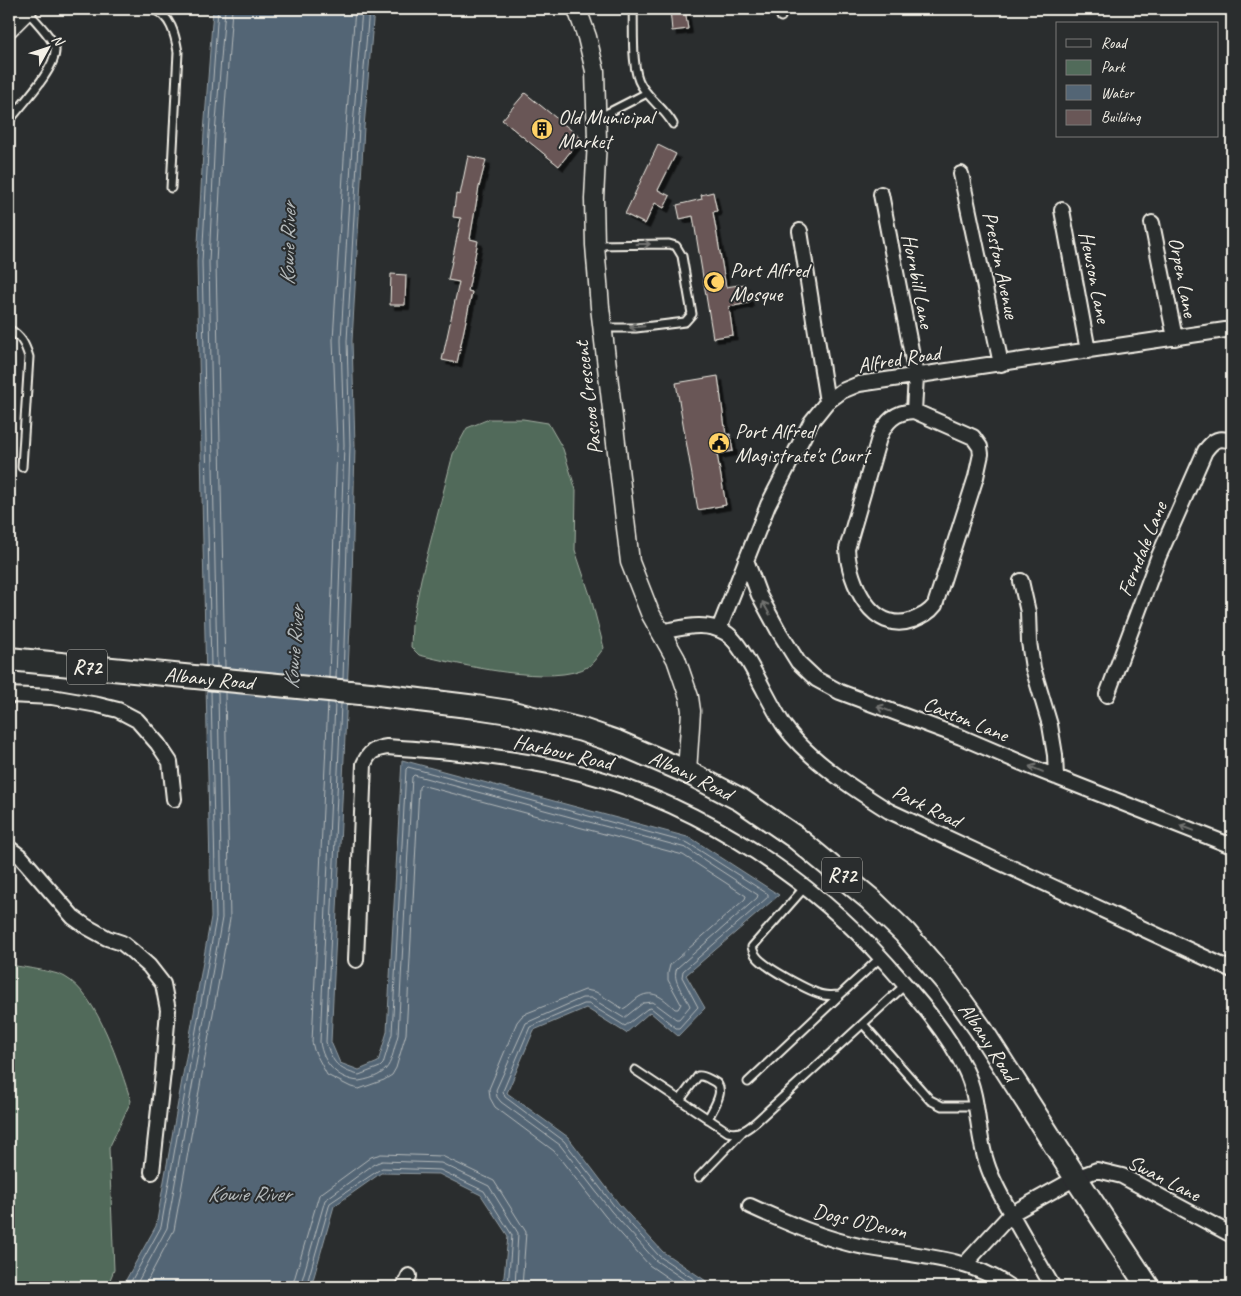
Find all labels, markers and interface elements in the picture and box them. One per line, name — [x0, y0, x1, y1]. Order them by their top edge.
north arrow — [22, 22, 72, 72]
legend — [1056, 22, 1218, 138]
text: N — [48, 31, 68, 51]
text: Road — [1101, 34, 1128, 53]
text: Park — [1101, 58, 1126, 77]
text: Water — [1101, 84, 1135, 103]
place label: Old Municipal Market — [558, 104, 657, 154]
text: Building — [1101, 108, 1141, 127]
building icon: Old Municipal Market — [530, 117, 554, 141]
water label: Kowie River — [273, 198, 303, 286]
street label: Preston Avenue — [977, 209, 1025, 322]
street label: Hewson Lane — [1073, 229, 1117, 327]
street label: Hornbill Lane — [896, 232, 940, 332]
street label: Orpen Lane — [1163, 235, 1204, 320]
one-way arrow — [635, 239, 651, 249]
place label: Port Alfred Mosque — [730, 257, 812, 307]
mosque icon: Port Alfred Mosque — [702, 270, 726, 294]
one-way arrow — [629, 322, 645, 332]
street label: Pascoe Crescent — [568, 338, 608, 456]
street label: Alfred Road — [856, 339, 946, 378]
place label: Port Alfred Magistrate's Court — [735, 418, 872, 468]
public building icon: Port Alfred Magistrate's Court — [707, 431, 731, 455]
street label: Ferndale Lane — [1111, 497, 1173, 600]
one-way arrow — [760, 601, 770, 616]
water label: Kowie River — [277, 602, 311, 690]
road number: R72 — [67, 650, 107, 684]
street label: Albany Road — [163, 661, 259, 696]
street label: Caxton Lane — [920, 690, 1014, 749]
one-way arrow — [877, 704, 893, 713]
street label: Harbour Road — [511, 728, 619, 777]
street label: Albany Road — [645, 744, 740, 808]
one-way arrow — [1028, 764, 1044, 773]
street label: Park Road — [888, 778, 968, 835]
one-way arrow — [1180, 823, 1195, 832]
road number: R72 — [822, 858, 862, 892]
street label: Albany Road — [953, 997, 1026, 1090]
street label: Swan Lane — [1123, 1149, 1206, 1208]
water label: Kowie River — [208, 1180, 294, 1208]
street label: Dogs O'Devon — [811, 1198, 910, 1245]

